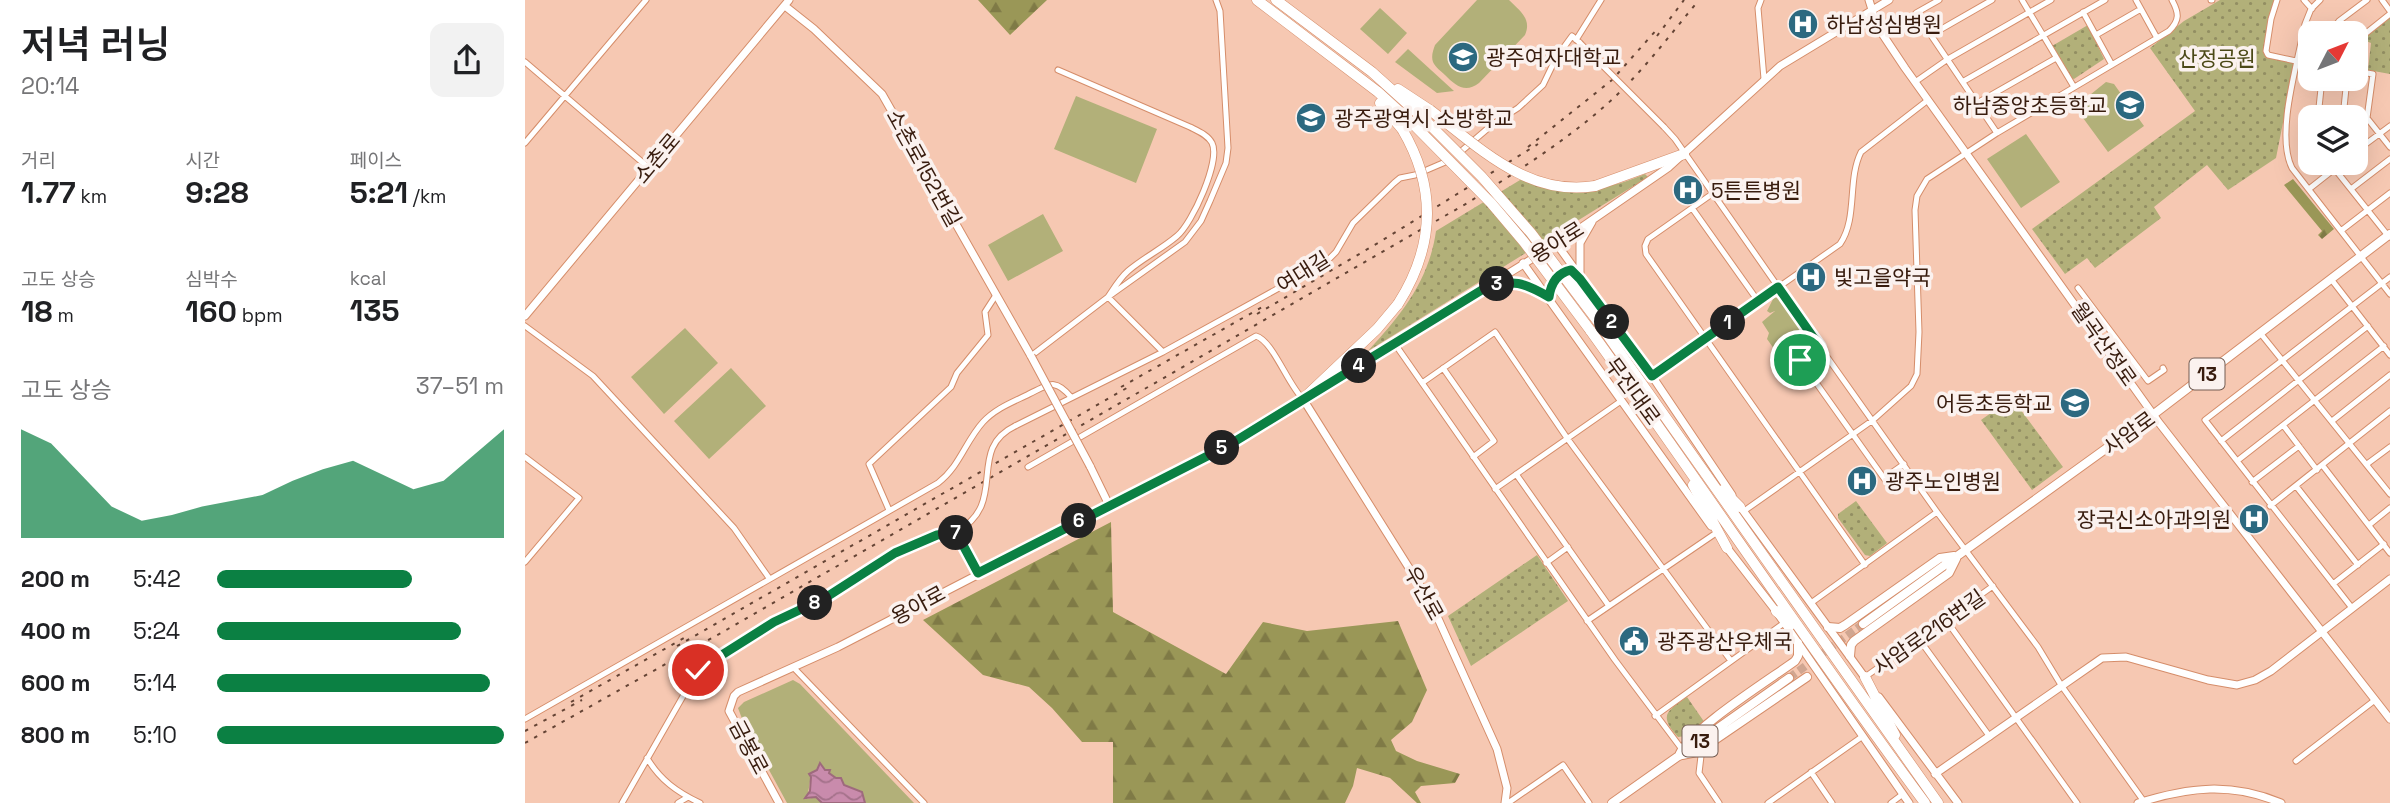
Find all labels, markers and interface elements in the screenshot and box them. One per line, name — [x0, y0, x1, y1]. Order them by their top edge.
hospital icon: 하남성심병원 — [1786, 7, 1820, 41]
place label: 하남성심병원 — [1826, 11, 1942, 38]
text: 저녁 러닝 — [21, 21, 171, 69]
north arrow — [2298, 21, 2368, 91]
map controls — [2298, 21, 2368, 175]
button: share — [430, 23, 504, 97]
school or university icon: 광주여자대학교 — [1446, 40, 1480, 74]
place label: 광주여자대학교 — [1486, 44, 1621, 71]
park label: 산정공원 — [2178, 45, 2256, 72]
text: 20:14 — [21, 71, 79, 101]
school or university icon: 하남중앙초등학교 — [2113, 88, 2147, 122]
place label: 하남중앙초등학교 — [1952, 92, 2107, 119]
school or university icon: 광주광역시 소방학교 — [1294, 101, 1328, 135]
street label: 소촌로152번길 — [881, 104, 967, 232]
place label: 광주광역시 소방학교 — [1334, 105, 1513, 132]
button: layers — [2298, 105, 2368, 175]
street label: 소촌로 — [628, 127, 686, 189]
text: 거리 — [21, 148, 56, 173]
text: 시간 — [185, 148, 220, 173]
text: 페이스 — [350, 148, 402, 173]
text: 1.77 — [21, 173, 76, 212]
text: 9:28 — [185, 173, 249, 212]
text: 5:21 — [350, 173, 408, 212]
hospital icon: 5튼튼병원 — [1671, 173, 1705, 207]
place label: 5튼튼병원 — [1711, 177, 1801, 204]
text: km — [76, 184, 107, 209]
text: /km — [408, 184, 446, 209]
street label: 용아로 — [1525, 215, 1589, 269]
street label: 여대길 — [1271, 245, 1335, 299]
hospital icon: 빛고을약국 — [1794, 260, 1828, 294]
place label: 빛고을약국 — [1834, 264, 1931, 291]
text: kcal — [350, 266, 386, 291]
pin: 3 — [1479, 266, 1515, 302]
text: 고도 상승 — [21, 267, 96, 292]
text: 심박수 — [185, 267, 238, 292]
text: 3 — [1491, 271, 1502, 296]
text: 135 — [350, 291, 399, 330]
text: 18 — [21, 292, 53, 331]
text: 160 — [185, 292, 237, 331]
street label: 월곡산정로 — [2065, 297, 2143, 391]
text: m — [53, 303, 74, 328]
text: bpm — [237, 303, 283, 328]
pin: 2 — [1595, 304, 1629, 340]
pin: 1 — [1711, 306, 1745, 340]
text: 2 — [1606, 309, 1617, 334]
text: 1 — [1723, 310, 1732, 335]
pin — [1770, 330, 1830, 390]
icon: arrive — [1781, 341, 1819, 379]
pin: 4 — [1341, 348, 1377, 384]
street label: 무진대로 — [1599, 352, 1667, 430]
text: 4 — [1352, 353, 1365, 378]
road number: 13 — [2189, 358, 2225, 390]
text: 37–51 m — [416, 371, 504, 401]
text: 고도 상승 — [21, 375, 112, 405]
school or university icon: 어등초등학교 — [2058, 386, 2092, 420]
place label: 어등초등학교 — [1936, 390, 2052, 417]
street label: 사암로 — [2098, 405, 2160, 461]
pin: 5 — [1205, 430, 1239, 466]
text: 5 — [1216, 435, 1227, 460]
hospital icon: 광주노인병원 — [1845, 464, 1879, 498]
place label: 광주노인병원 — [1885, 468, 2001, 495]
hospital icon: 장국신소아과의원 — [2237, 502, 2271, 536]
pin: 6 — [1061, 504, 1097, 538]
place label: 장국신소아과의원 — [2076, 506, 2231, 533]
text: 6 — [1073, 508, 1084, 533]
pin: 7 — [939, 516, 973, 550]
text: 7 — [950, 520, 961, 545]
street label: 우산로 — [1398, 561, 1450, 625]
text: 200 m — [21, 564, 90, 594]
text: 5:42 — [133, 564, 181, 594]
street label: 용아로 — [886, 579, 950, 631]
street label: 사암로216번길 — [1868, 583, 1990, 681]
pin: 8 — [797, 586, 833, 620]
text: 8 — [809, 590, 820, 615]
text: 400 m — [21, 616, 91, 646]
text: 5:24 — [133, 616, 180, 646]
public building icon: 광주광산우체국 — [1617, 624, 1651, 658]
place label: 광주광산우체국 — [1657, 628, 1792, 655]
pin — [668, 640, 728, 700]
icon: check — [679, 651, 717, 689]
text: 600 m — [21, 668, 91, 698]
text: 5:14 — [133, 668, 177, 698]
street label: 금봉로 — [723, 715, 775, 779]
text: 800 m — [21, 720, 90, 750]
text: 5:10 — [133, 720, 177, 750]
road number: 13 — [1683, 726, 1717, 756]

